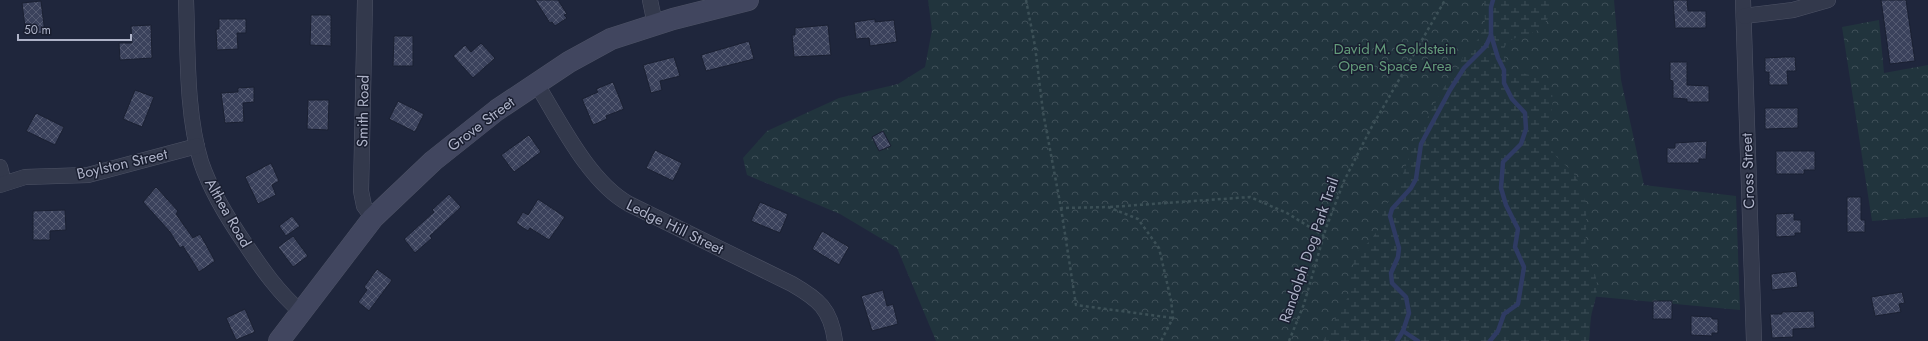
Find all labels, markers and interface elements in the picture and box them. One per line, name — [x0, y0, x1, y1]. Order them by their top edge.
scale bar — [18, 16, 131, 42]
text: 50 m — [24, 21, 51, 39]
park label: David M. Goldstein Open Space Area — [1333, 38, 1457, 77]
street label: Smith Road — [351, 75, 375, 147]
street label: Grove Street — [443, 91, 519, 157]
street label: Cross Street — [1736, 132, 1760, 209]
street label: Boylston Street — [75, 143, 170, 185]
street label: Althea Road — [199, 174, 257, 252]
street label: Randolph Dog Park Trail — [1274, 174, 1344, 326]
street label: Ledge Hill Street — [623, 194, 728, 260]

